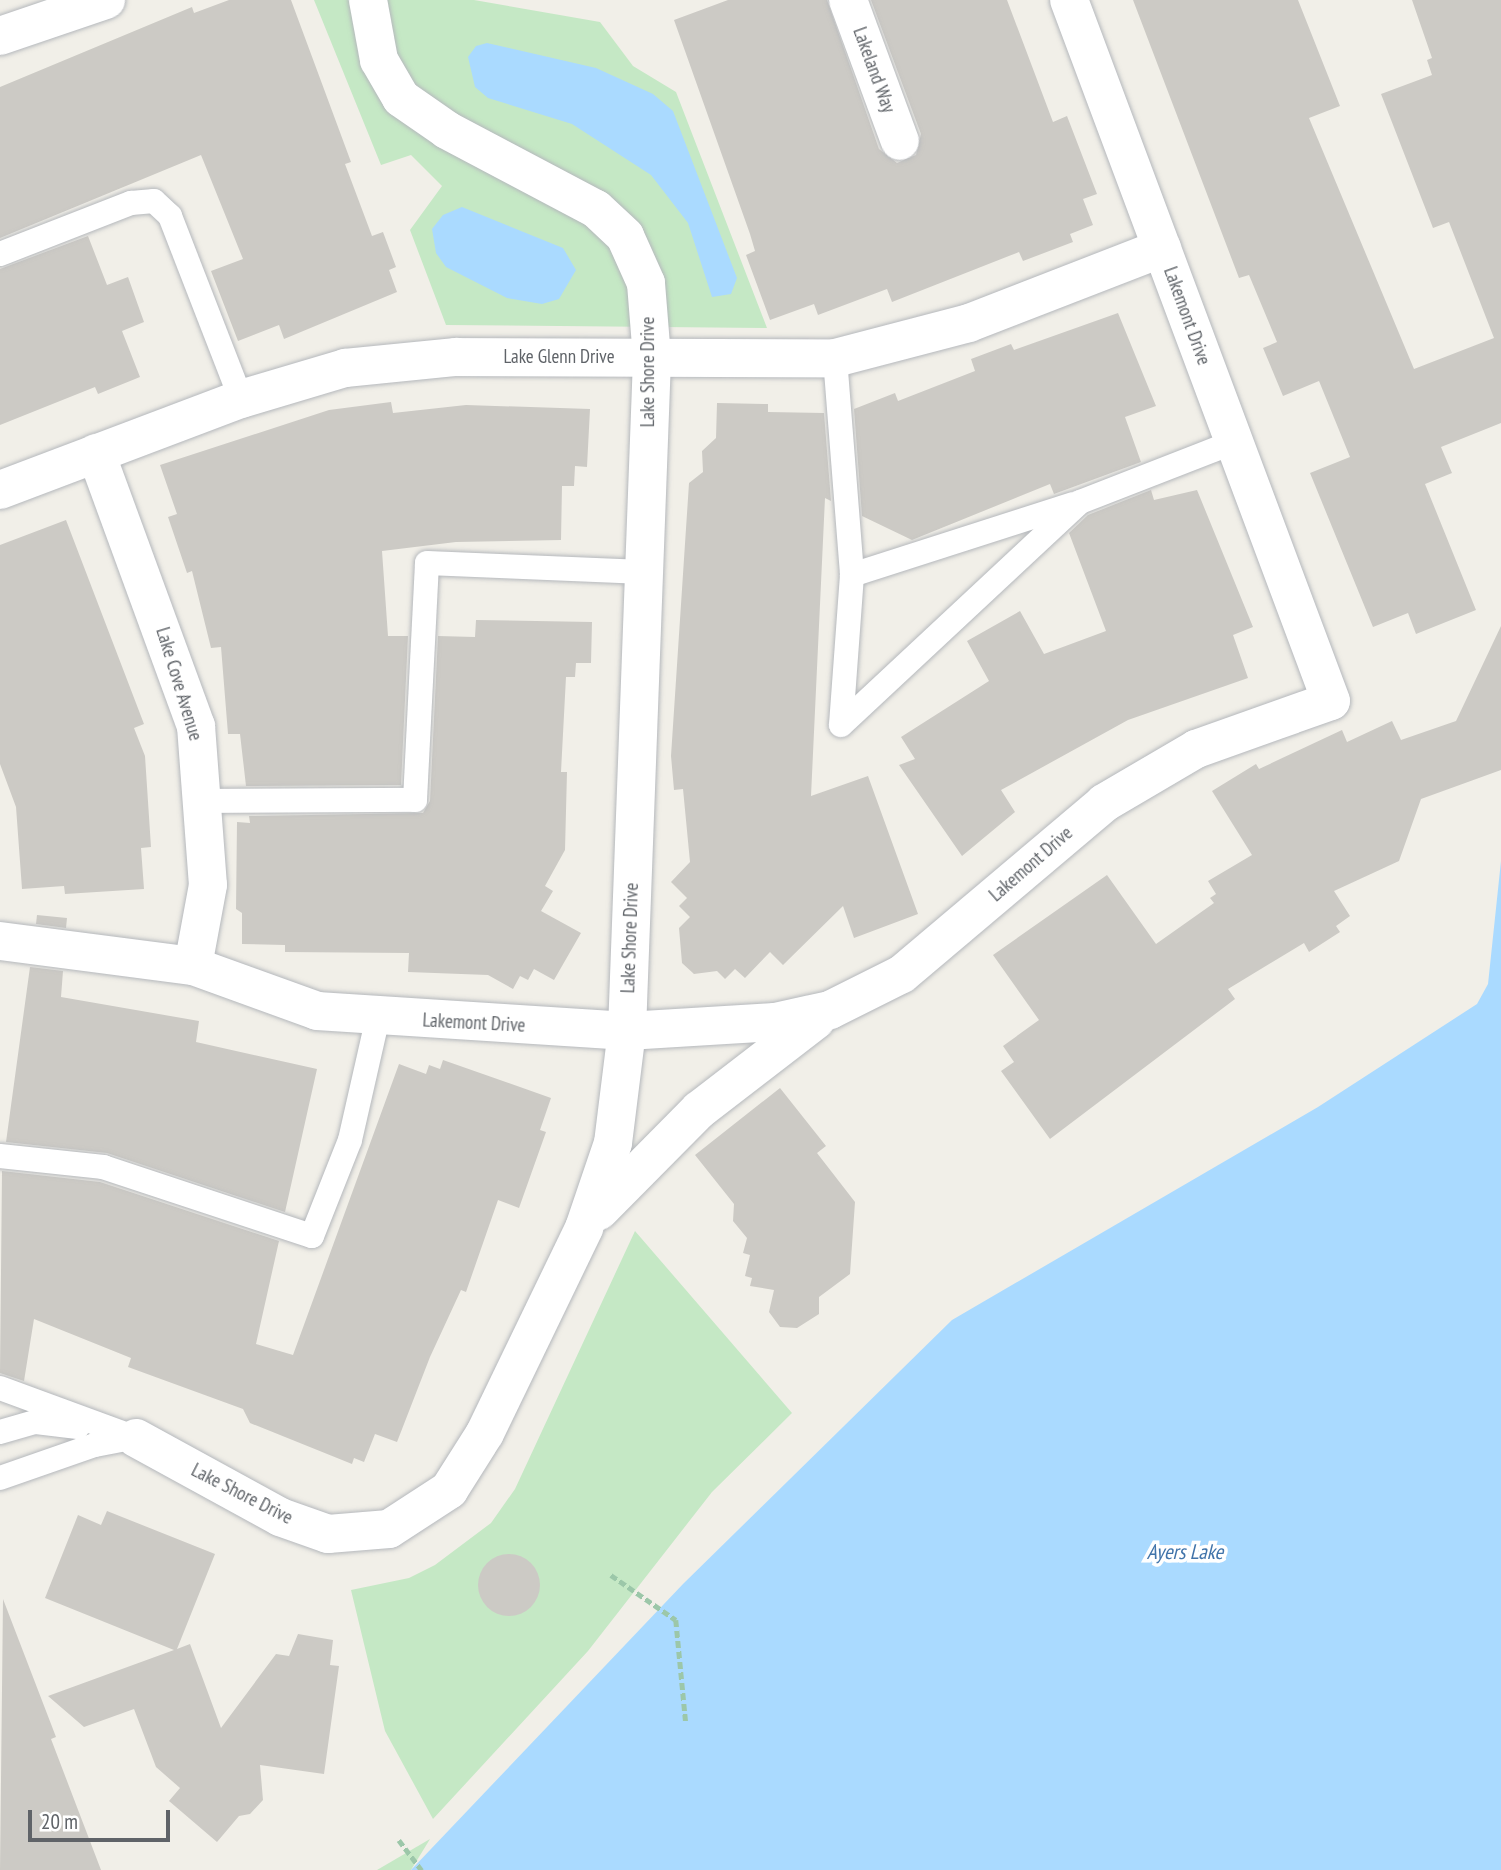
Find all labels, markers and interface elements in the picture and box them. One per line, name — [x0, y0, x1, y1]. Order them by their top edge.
street label: Lakeland Way — [848, 24, 900, 116]
street label: Lakemont Drive — [1159, 264, 1215, 368]
street label: Lake Shore Drive — [637, 317, 659, 427]
street label: Lake Glenn Drive — [503, 346, 615, 368]
street label: Lake Cove Avenue — [151, 624, 207, 744]
street label: Lakemont Drive — [985, 822, 1077, 906]
street label: Lake Shore Drive — [617, 882, 643, 994]
street label: Lakemont Drive — [422, 1009, 526, 1037]
street label: Lake Shore Drive — [188, 1459, 296, 1529]
water label: Ayers Lake — [1147, 1539, 1223, 1565]
scale bar — [32, 1797, 173, 1841]
text: 20 m — [41, 1808, 78, 1835]

